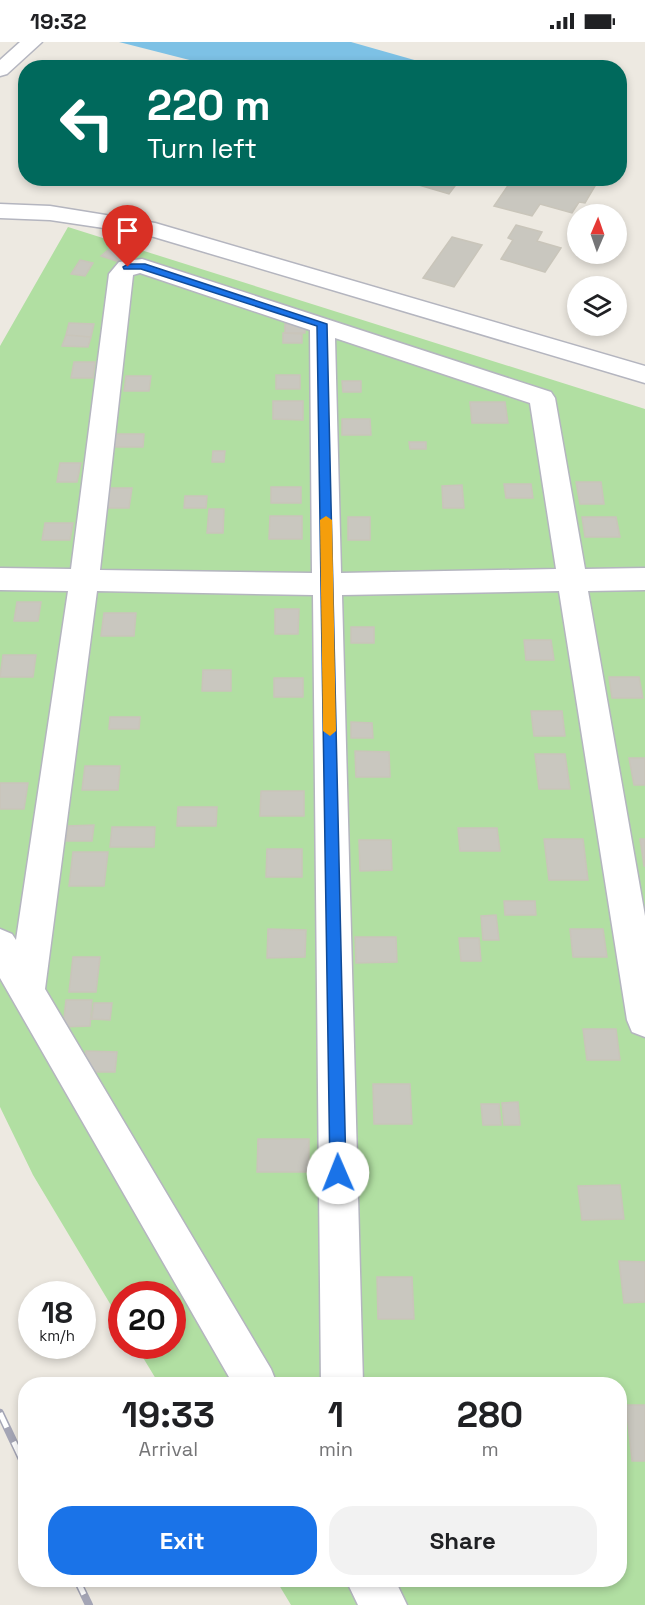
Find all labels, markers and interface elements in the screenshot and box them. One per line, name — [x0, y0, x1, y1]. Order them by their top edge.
text: 19:32 — [30, 7, 87, 35]
text: 220 m — [147, 79, 271, 132]
icon: left — [48, 84, 126, 162]
text: Turn left — [147, 131, 257, 166]
north arrow — [567, 204, 627, 264]
map controls — [567, 204, 627, 336]
pin — [102, 205, 153, 267]
icon: arrive — [111, 214, 144, 247]
button: layers — [567, 276, 627, 336]
position arrow — [306, 1141, 370, 1205]
speed limit sign: 20 — [108, 1281, 186, 1359]
text: 18 — [41, 1293, 73, 1332]
text: km/h — [39, 1326, 75, 1345]
text: 19:33 — [122, 1392, 215, 1438]
text: 1 — [328, 1392, 344, 1438]
text: 280 — [457, 1392, 523, 1438]
text: Arrival — [139, 1436, 198, 1462]
text: min — [319, 1436, 353, 1462]
text: m — [481, 1436, 499, 1462]
button: Exit — [48, 1506, 317, 1575]
button: Share — [329, 1506, 597, 1575]

